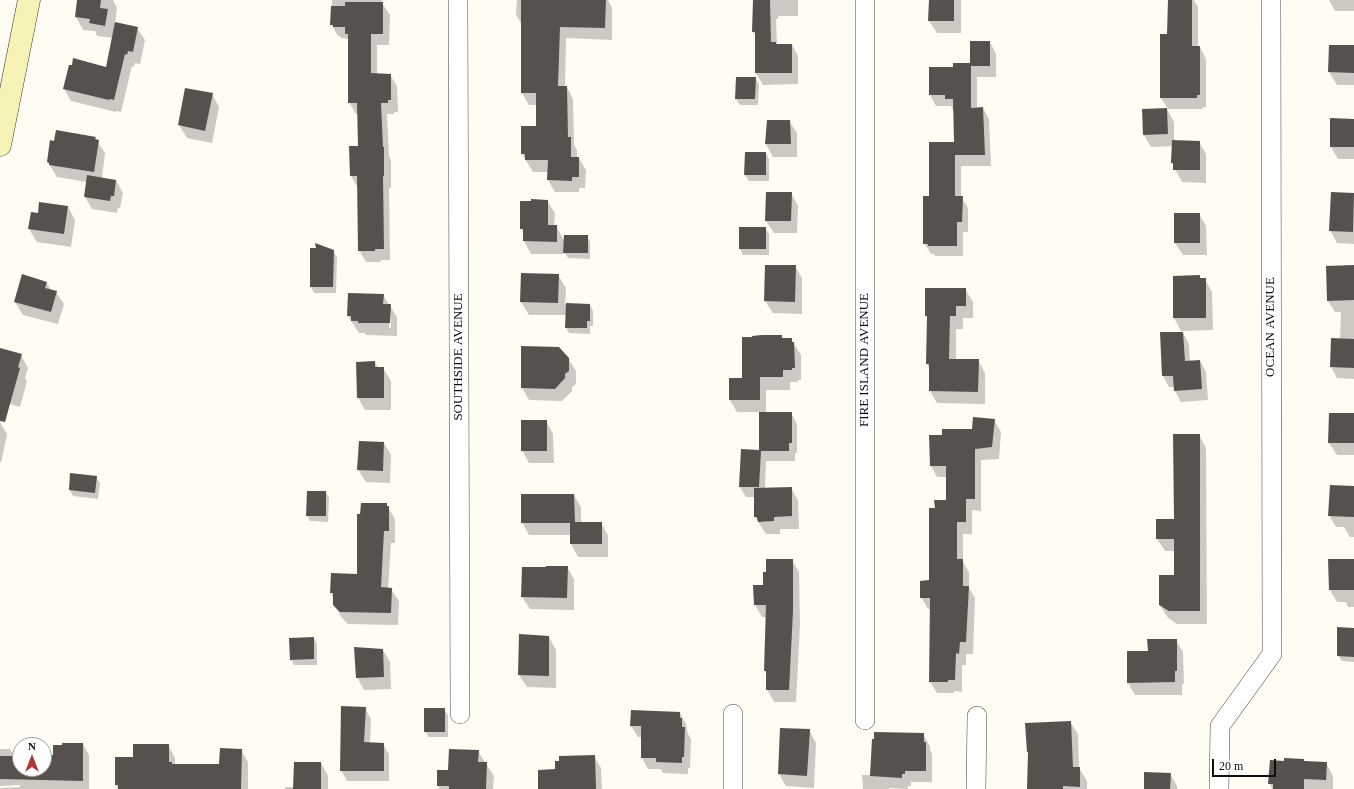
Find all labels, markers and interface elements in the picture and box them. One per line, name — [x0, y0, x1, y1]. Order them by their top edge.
street label: OCEAN AVENUE — [1263, 277, 1279, 377]
street label: SOUTHSIDE AVENUE — [451, 293, 467, 421]
street label: FIRE ISLAND AVENUE — [857, 293, 873, 427]
north arrow — [12, 737, 52, 777]
text: N — [28, 740, 36, 752]
scale bar — [1214, 751, 1278, 777]
text: 20 m — [1219, 759, 1243, 773]

